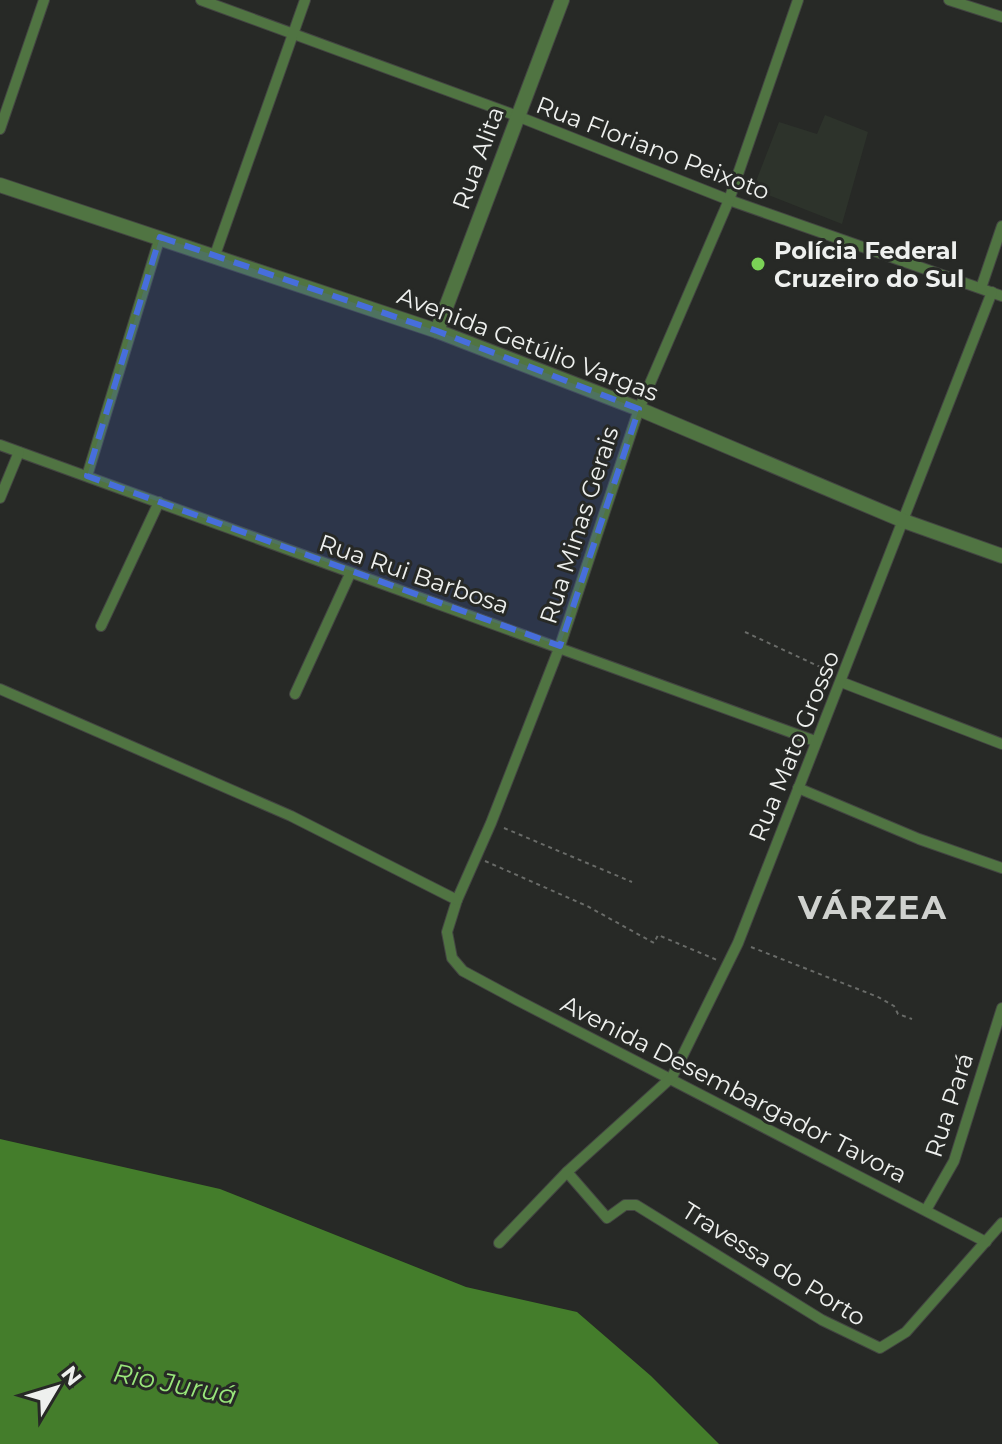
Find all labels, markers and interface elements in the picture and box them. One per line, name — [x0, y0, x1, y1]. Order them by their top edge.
street label: Rua Floriano Peixoto — [532, 90, 774, 206]
street label: Rua Alita — [446, 103, 510, 213]
place label: Polícia Federal Cruzeiro do Sul — [774, 236, 964, 293]
marker: Polícia Federal Cruzeiro do Sul — [749, 255, 767, 273]
street label: Avenida Getúlio Vargas — [393, 281, 663, 407]
street label: Rua Minas Gerais — [533, 423, 625, 627]
street label: Rua Rui Barbosa — [315, 528, 513, 620]
street label: Rua Mato Grosso — [743, 646, 845, 846]
district label: VÁRZEA — [797, 888, 948, 927]
street label: Avenida Desembargador Tavora — [556, 989, 912, 1189]
street label: Rua Pará — [919, 1049, 979, 1161]
street label: Travessa do Porto — [677, 1196, 871, 1332]
north arrow — [16, 1348, 96, 1428]
water label: Rio Juruá — [111, 1356, 239, 1412]
text: N — [55, 1361, 87, 1391]

